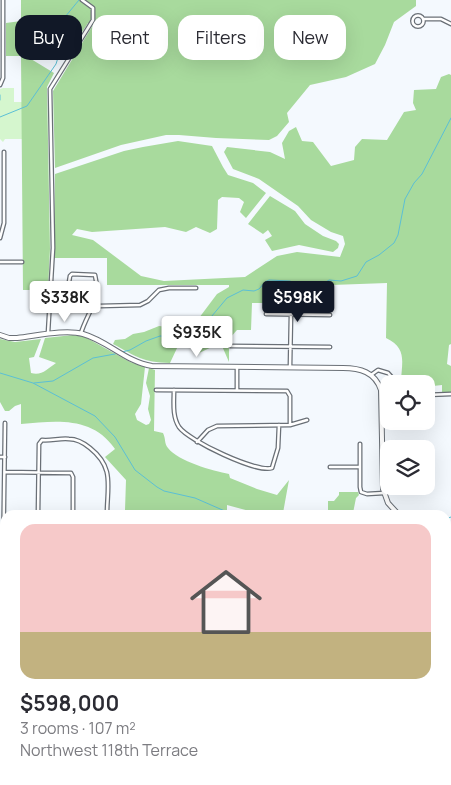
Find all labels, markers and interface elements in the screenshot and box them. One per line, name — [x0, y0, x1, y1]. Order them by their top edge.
chip: Buy — [15, 15, 82, 60]
chip: Rent — [92, 15, 168, 60]
chip: Filters — [178, 15, 264, 60]
chip: New — [274, 15, 346, 60]
pin: $338K — [30, 280, 100, 323]
pin: $598K — [263, 280, 333, 323]
text: $338K — [41, 286, 89, 308]
text: $598K — [273, 286, 323, 308]
pin: $935K — [162, 316, 232, 358]
text: $935K — [172, 321, 222, 343]
map controls — [380, 375, 435, 495]
button: locate — [380, 375, 435, 430]
button: layers — [380, 440, 435, 495]
icon: home — [181, 557, 271, 647]
text: $598,000 — [20, 689, 119, 717]
text: 3 rooms · 107 m² — [20, 717, 136, 739]
text: Northwest 118th Terrace — [20, 739, 198, 761]

